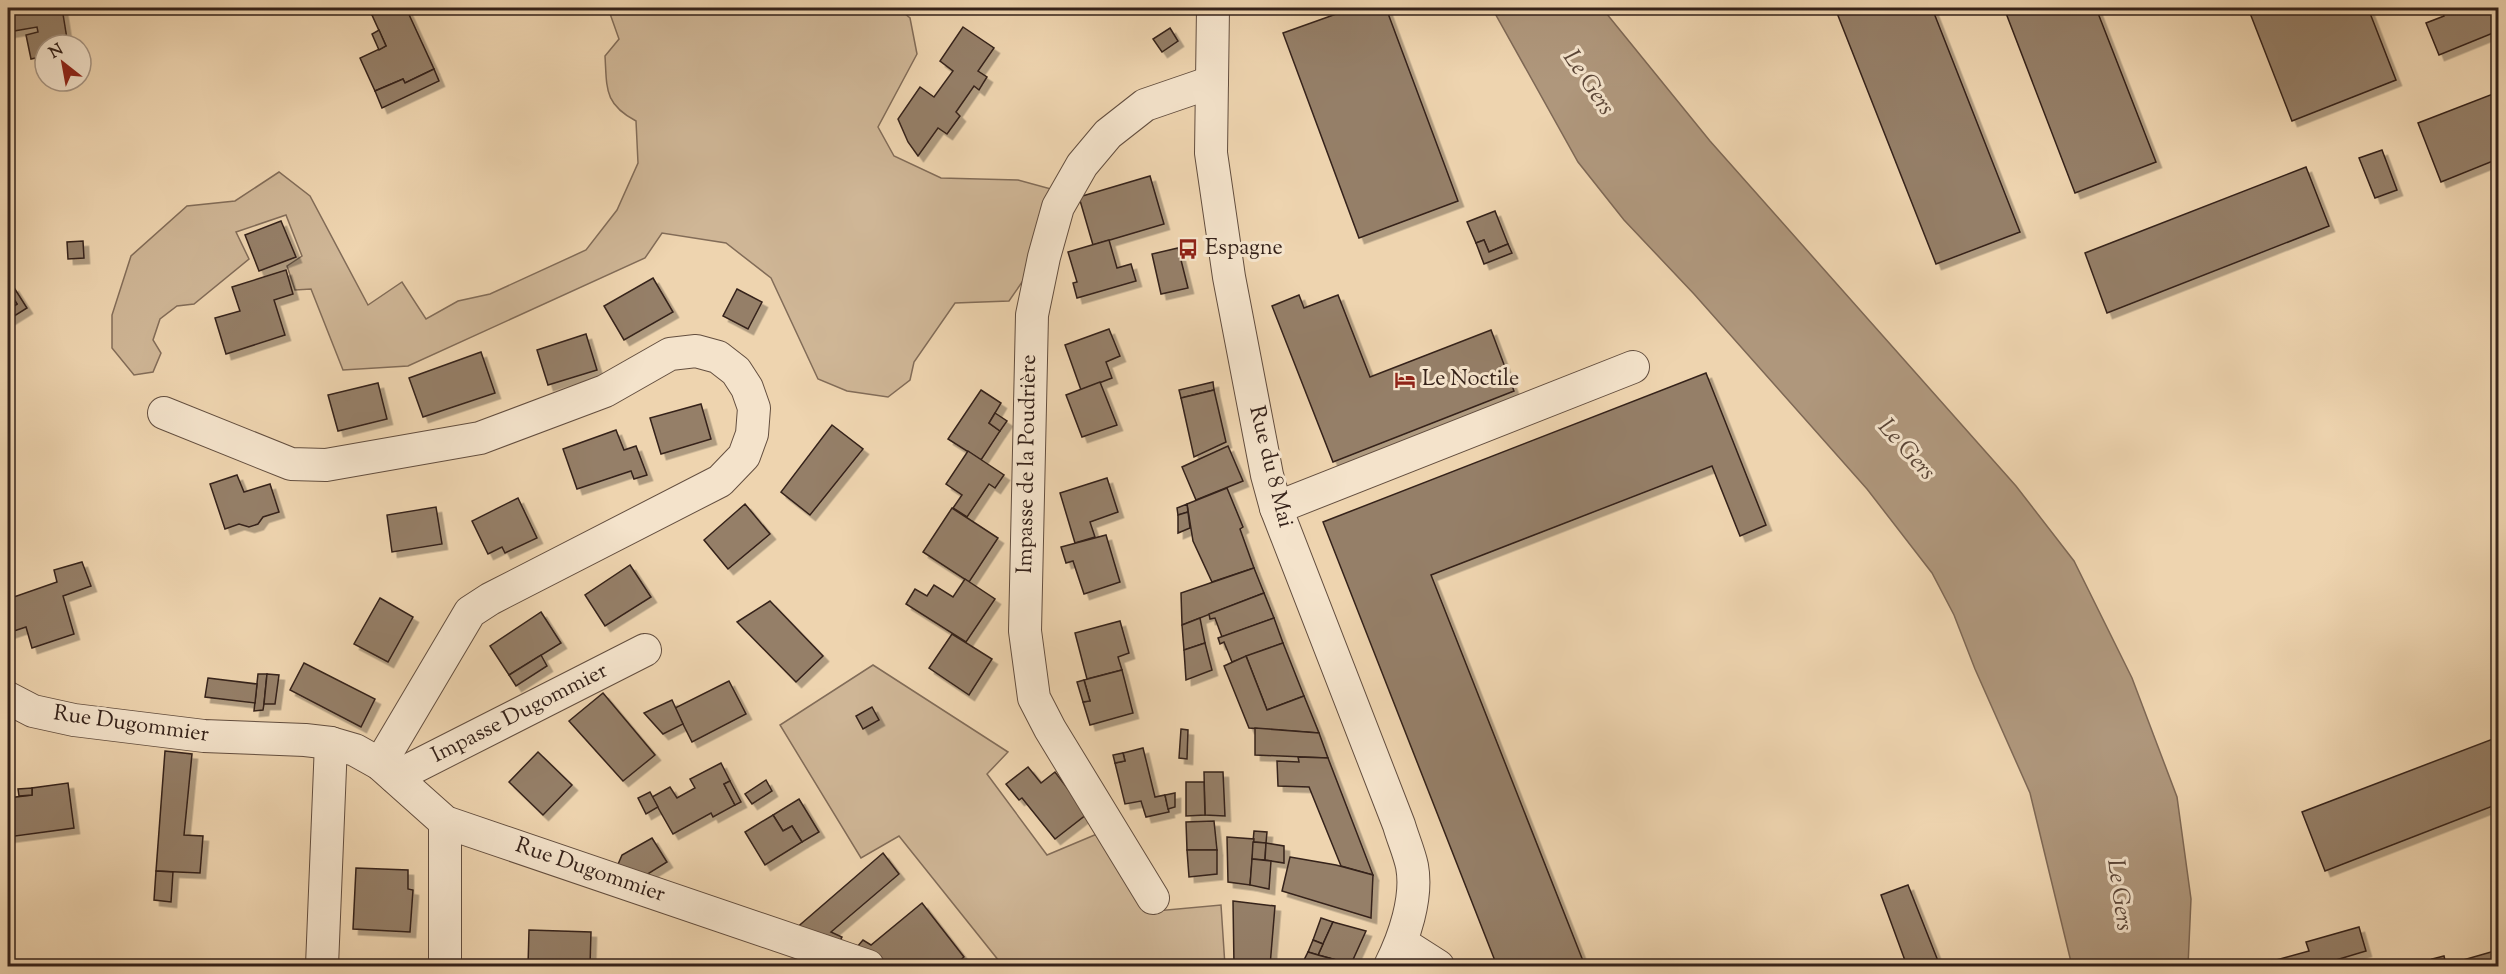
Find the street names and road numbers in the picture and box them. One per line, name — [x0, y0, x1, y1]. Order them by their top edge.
street label: Impasse de la Poudrière — [1010, 354, 1046, 574]
street label: Rue du 8 Mai — [1239, 403, 1301, 531]
street label: Impasse Dugommier — [427, 656, 613, 772]
street label: Rue Dugommier — [51, 698, 211, 752]
street label: Rue Dugommier — [511, 830, 669, 912]

